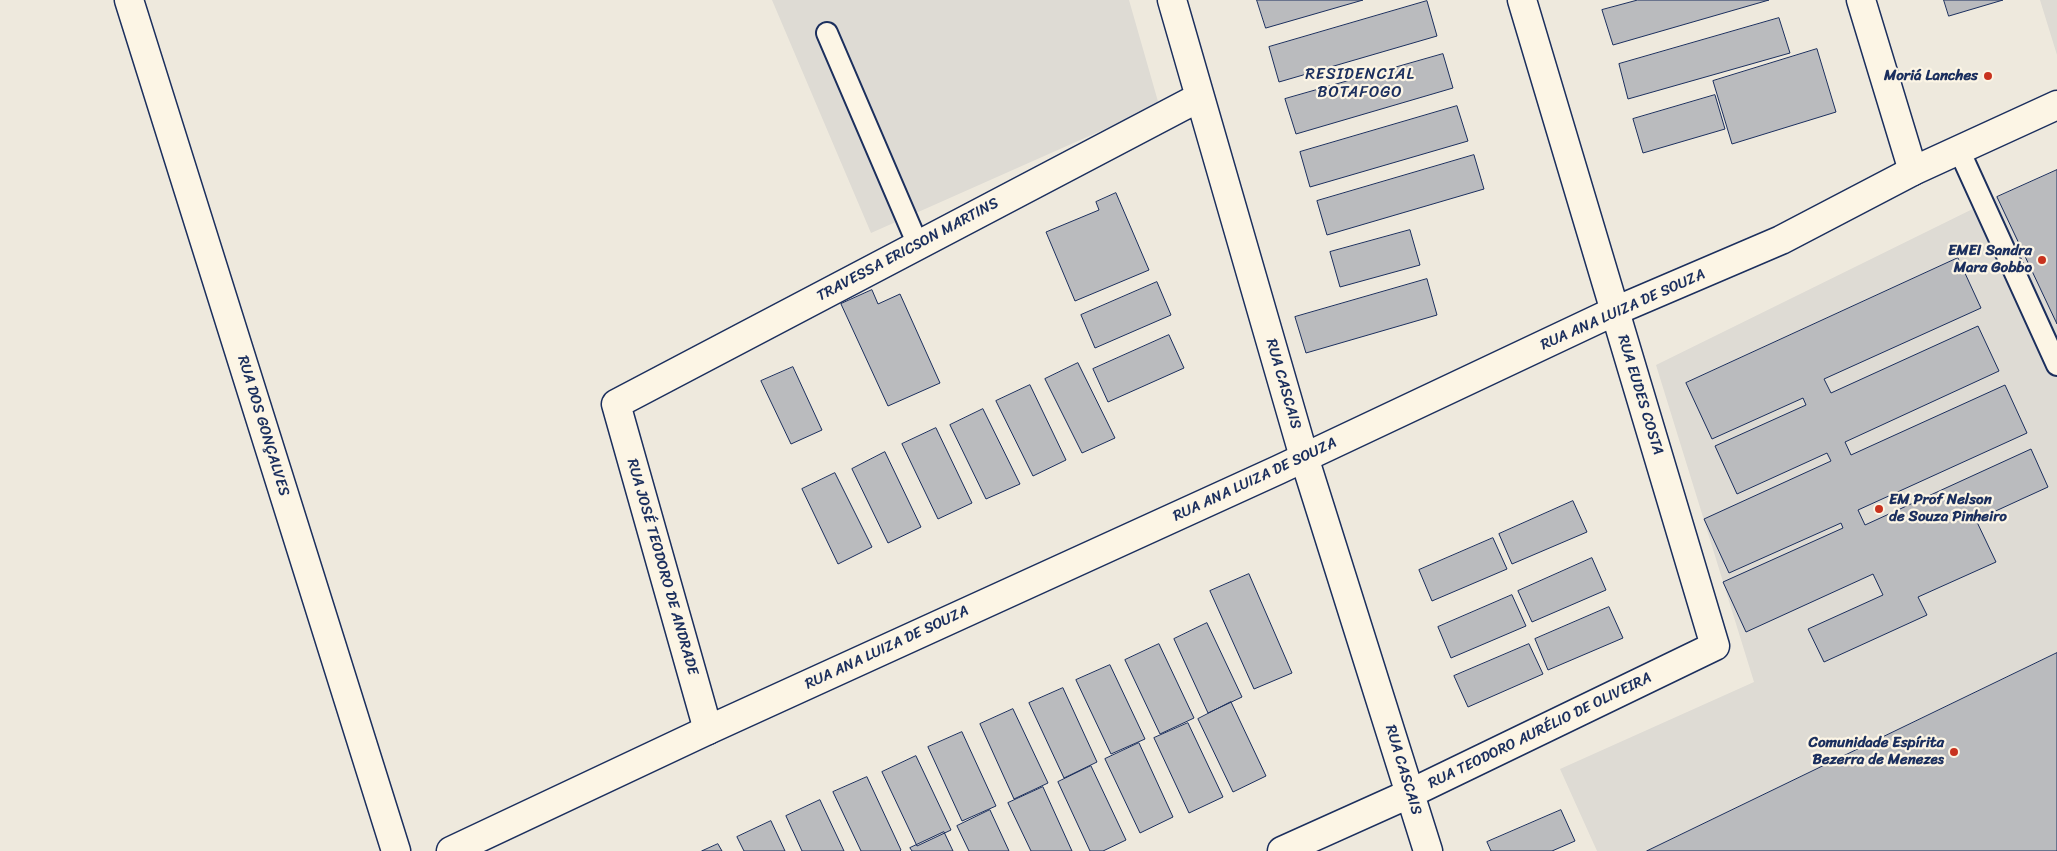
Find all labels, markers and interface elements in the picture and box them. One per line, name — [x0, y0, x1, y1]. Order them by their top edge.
district label: RESIDENCIAL BOTAFOGO — [1305, 65, 1415, 103]
place label: Moriá Lanches — [1884, 67, 1978, 85]
marker: Moriá Lanches — [1982, 70, 1994, 82]
street label: TRAVESSA ERICSON MARTINS — [814, 194, 1002, 306]
place label: EMEI Sandra Mara Gobbo — [1948, 242, 2032, 277]
marker: EMEI Sandra Mara Gobbo — [2036, 254, 2048, 266]
street label: RUA ANA LUIZA DE SOUZA — [1538, 266, 1708, 354]
street label: RUA EUDES COSTA — [1613, 333, 1667, 457]
street label: RUA CASCAIS — [1261, 337, 1305, 431]
street label: RUA DOS GONÇALVES — [233, 353, 293, 499]
street label: RUA ANA LUIZA DE SOUZA — [1170, 434, 1340, 526]
street label: RUA JOSÉ TEODORO DE ANDRADE — [622, 457, 702, 677]
place label: EM Prof Nelson de Souza Pinheiro — [1889, 491, 2007, 526]
marker: EM Prof Nelson de Souza Pinheiro — [1873, 503, 1885, 515]
street label: RUA ANA LUIZA DE SOUZA — [802, 602, 972, 694]
street label: RUA TEODORO AURÉLIO DE OLIVEIRA — [1425, 669, 1655, 793]
street label: RUA CASCAIS — [1381, 723, 1425, 817]
place label: Comunidade Espírita Bezerra de Menezes — [1809, 734, 1944, 769]
marker: Comunidade Espírita Bezerra de Menezes — [1948, 746, 1960, 758]

